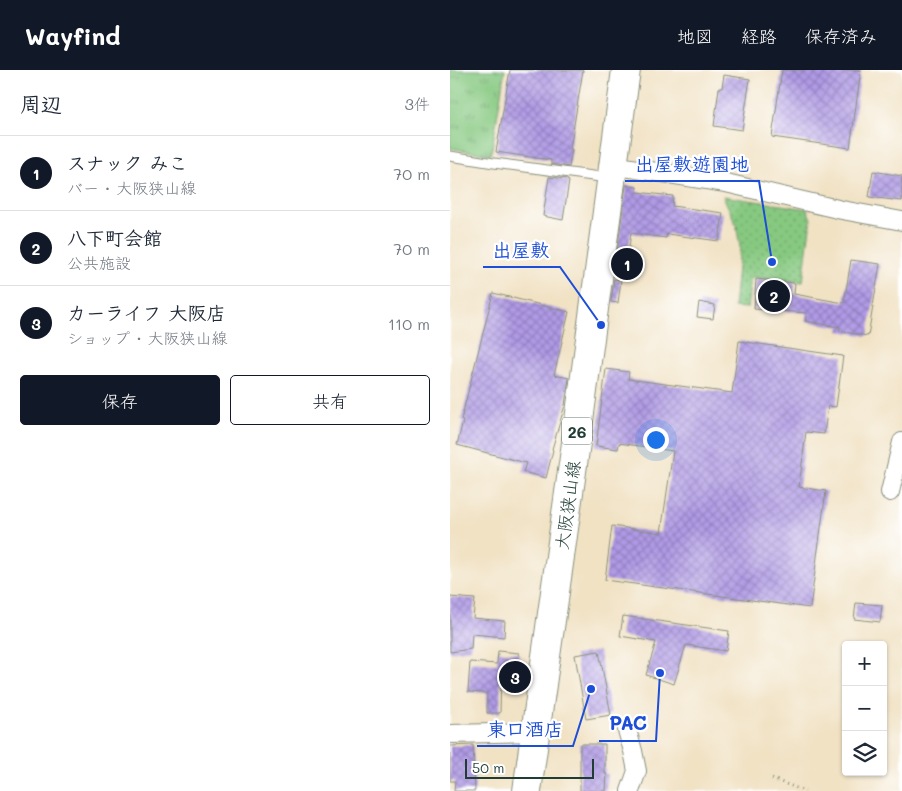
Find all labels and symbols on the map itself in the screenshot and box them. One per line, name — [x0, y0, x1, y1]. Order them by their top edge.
callout: 出屋敷遊園地 — [625, 147, 759, 181]
text: 出屋敷遊園地 — [635, 151, 749, 176]
callout: 出屋敷 — [483, 233, 560, 267]
text: 出屋敷 — [492, 237, 550, 262]
pin: 1 — [611, 245, 643, 283]
pin: 2 — [758, 277, 790, 315]
road number: 26 — [562, 418, 592, 444]
your location — [643, 427, 669, 453]
street label: 大阪狭山線 — [549, 459, 585, 551]
pin: 3 — [499, 658, 531, 696]
callout: PAC — [599, 707, 656, 741]
text: PAC — [609, 710, 647, 735]
callout: 東口酒店 — [477, 712, 573, 746]
text: 東口酒店 — [487, 716, 563, 741]
scale bar — [465, 756, 594, 779]

